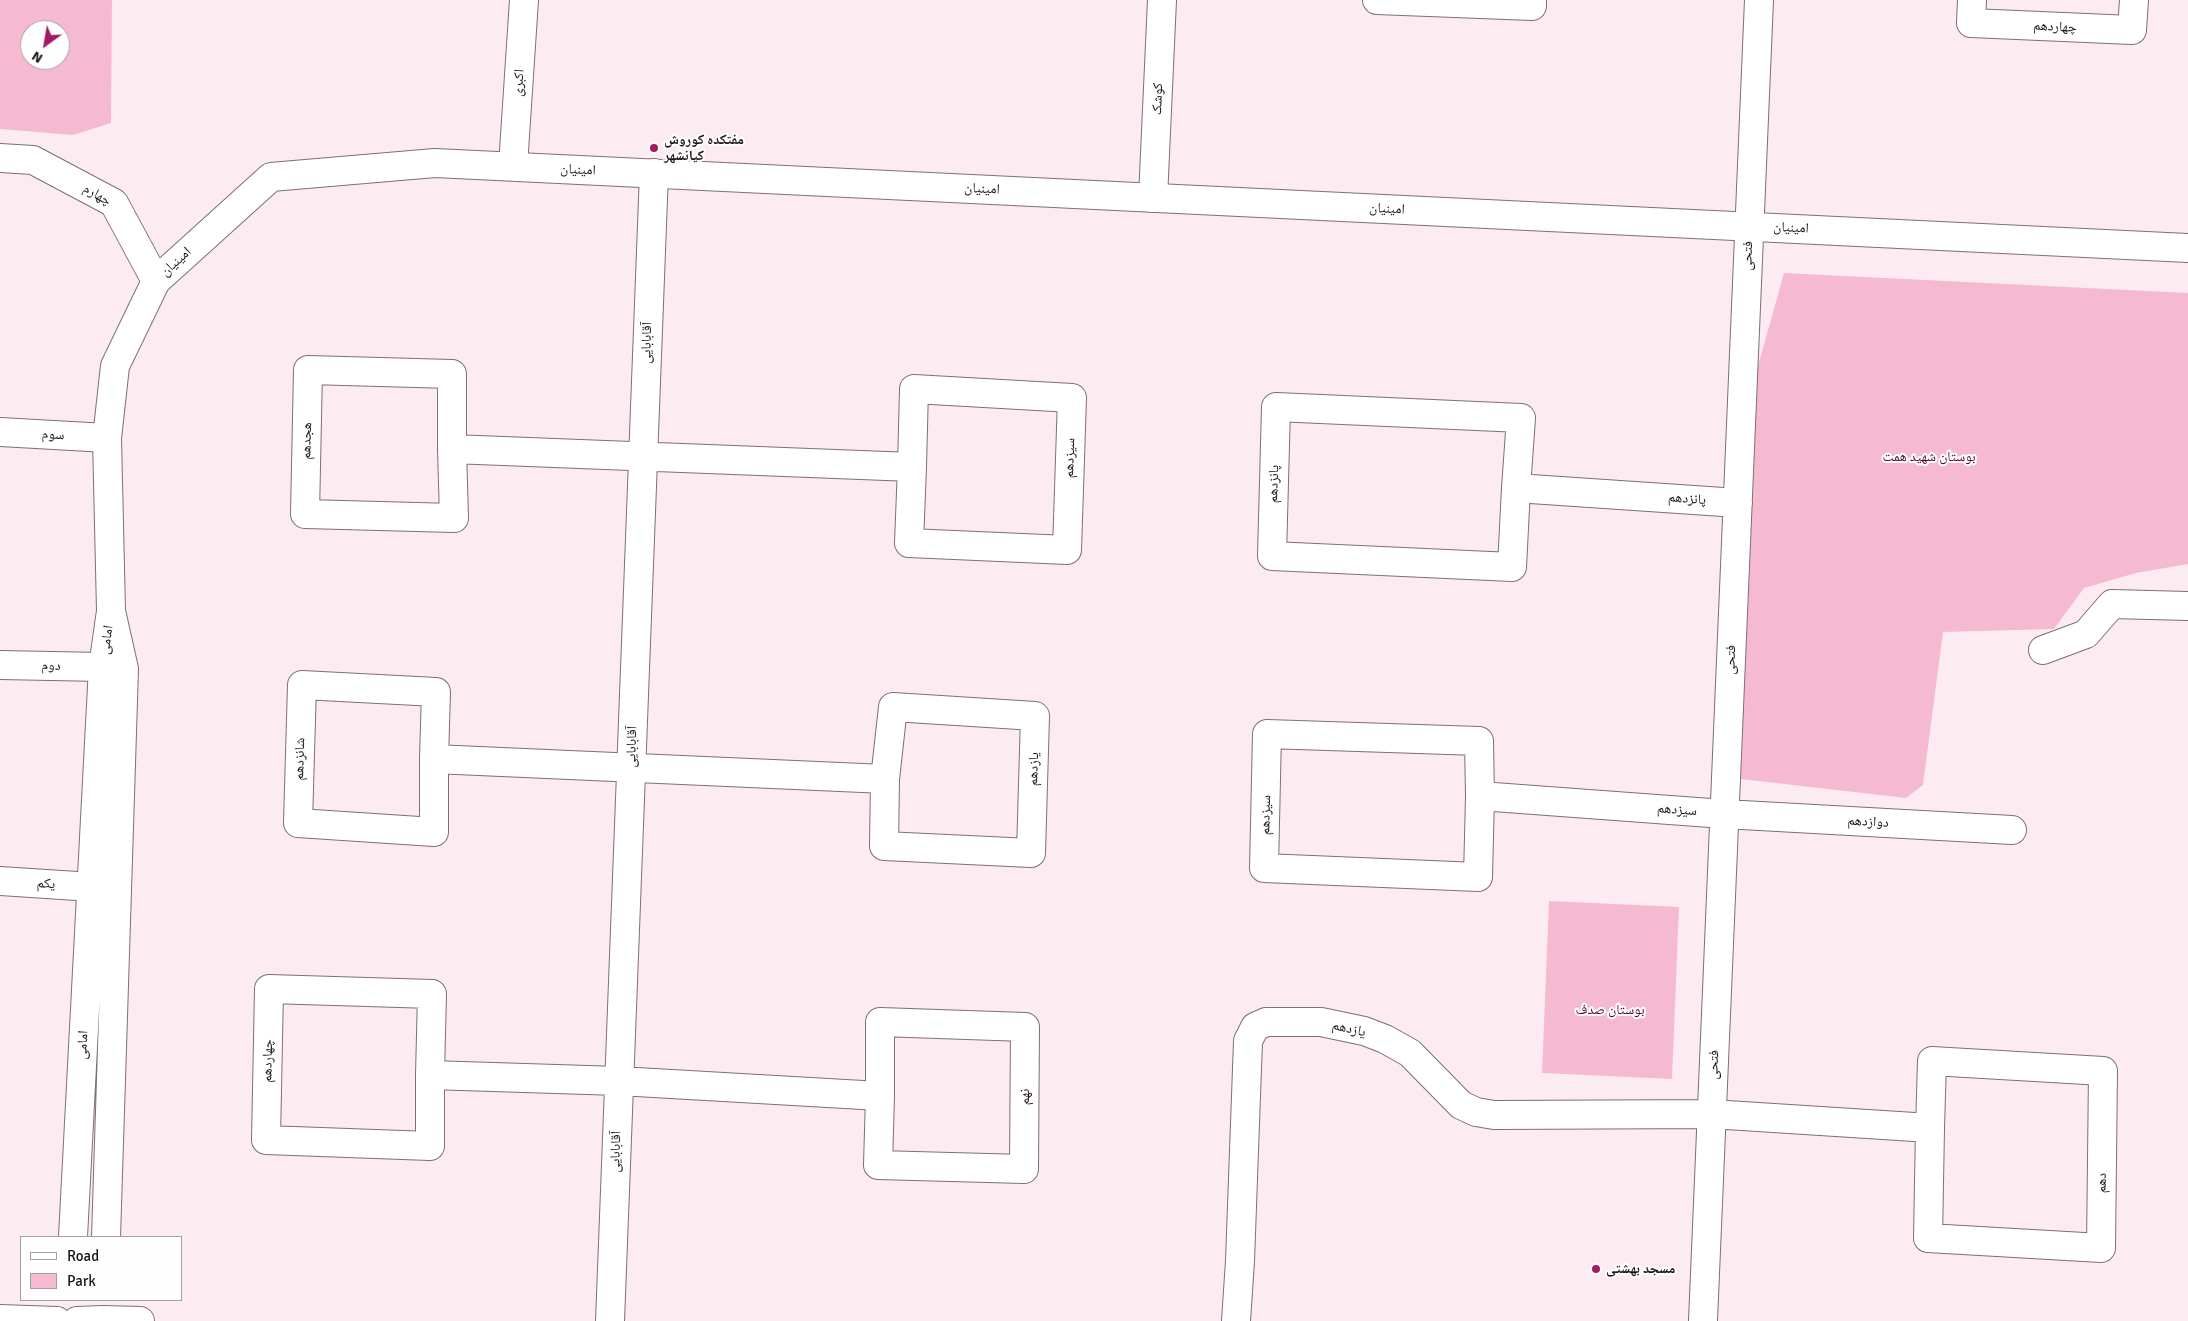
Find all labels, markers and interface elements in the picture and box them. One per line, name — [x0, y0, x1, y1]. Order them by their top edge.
street label: چهاردهم — [2033, 17, 2077, 37]
north arrow — [20, 20, 70, 70]
text: N — [29, 48, 46, 67]
street label: اکبری — [510, 69, 528, 97]
street label: کوشک — [1149, 82, 1167, 116]
place label: مفتکده کوروش کیانشهر — [664, 132, 744, 164]
marker: مفتکده کوروش کیانشهر — [648, 142, 660, 154]
street label: امینیان — [560, 161, 596, 179]
street label: چهارم — [80, 180, 114, 210]
street label: امینیان — [964, 180, 1000, 198]
street label: امینیان — [1369, 200, 1405, 218]
street label: امینیان — [1773, 219, 1809, 237]
street label: فتحی — [1739, 241, 1757, 271]
street label: امینیان — [157, 244, 195, 280]
street label: آقابابایی — [638, 322, 656, 364]
street label: هجدهم — [298, 422, 316, 460]
street label: سوم — [41, 426, 65, 444]
street label: سیزدهم — [1061, 438, 1079, 478]
park label: بوستان شهید همت — [1882, 449, 1976, 465]
street label: پانزدهم — [1265, 465, 1283, 503]
street label: پانزدهم — [1667, 489, 1707, 509]
street label: امامی — [97, 624, 117, 656]
street label: فتحی — [1722, 645, 1740, 675]
street label: دوم — [41, 657, 61, 675]
street label: آقابابایی — [623, 726, 641, 768]
street label: شانزدهم — [291, 737, 309, 781]
street label: یازدهم — [1025, 752, 1043, 786]
street label: سیزدهم — [1257, 795, 1275, 835]
street label: سیزدهم — [1656, 800, 1698, 820]
street label: دوازدهم — [1847, 813, 1889, 831]
street label: یکم — [36, 875, 56, 893]
park label: بوستان صدف — [1576, 1002, 1644, 1018]
street label: یازدهم — [1331, 1017, 1367, 1041]
street label: امامی — [74, 1030, 92, 1060]
street label: چهاردهم — [259, 1039, 277, 1083]
street label: فتحی — [1705, 1050, 1723, 1080]
street label: نهم — [1017, 1089, 1033, 1105]
street label: آقابابایی — [607, 1131, 625, 1173]
street label: دهم — [2093, 1173, 2111, 1193]
legend — [20, 1236, 182, 1301]
text: Road — [67, 1247, 99, 1265]
place label: مسجد بهشتی — [1606, 1261, 1675, 1277]
marker: مسجد بهشتی — [1590, 1263, 1602, 1275]
text: Park — [67, 1272, 96, 1290]

